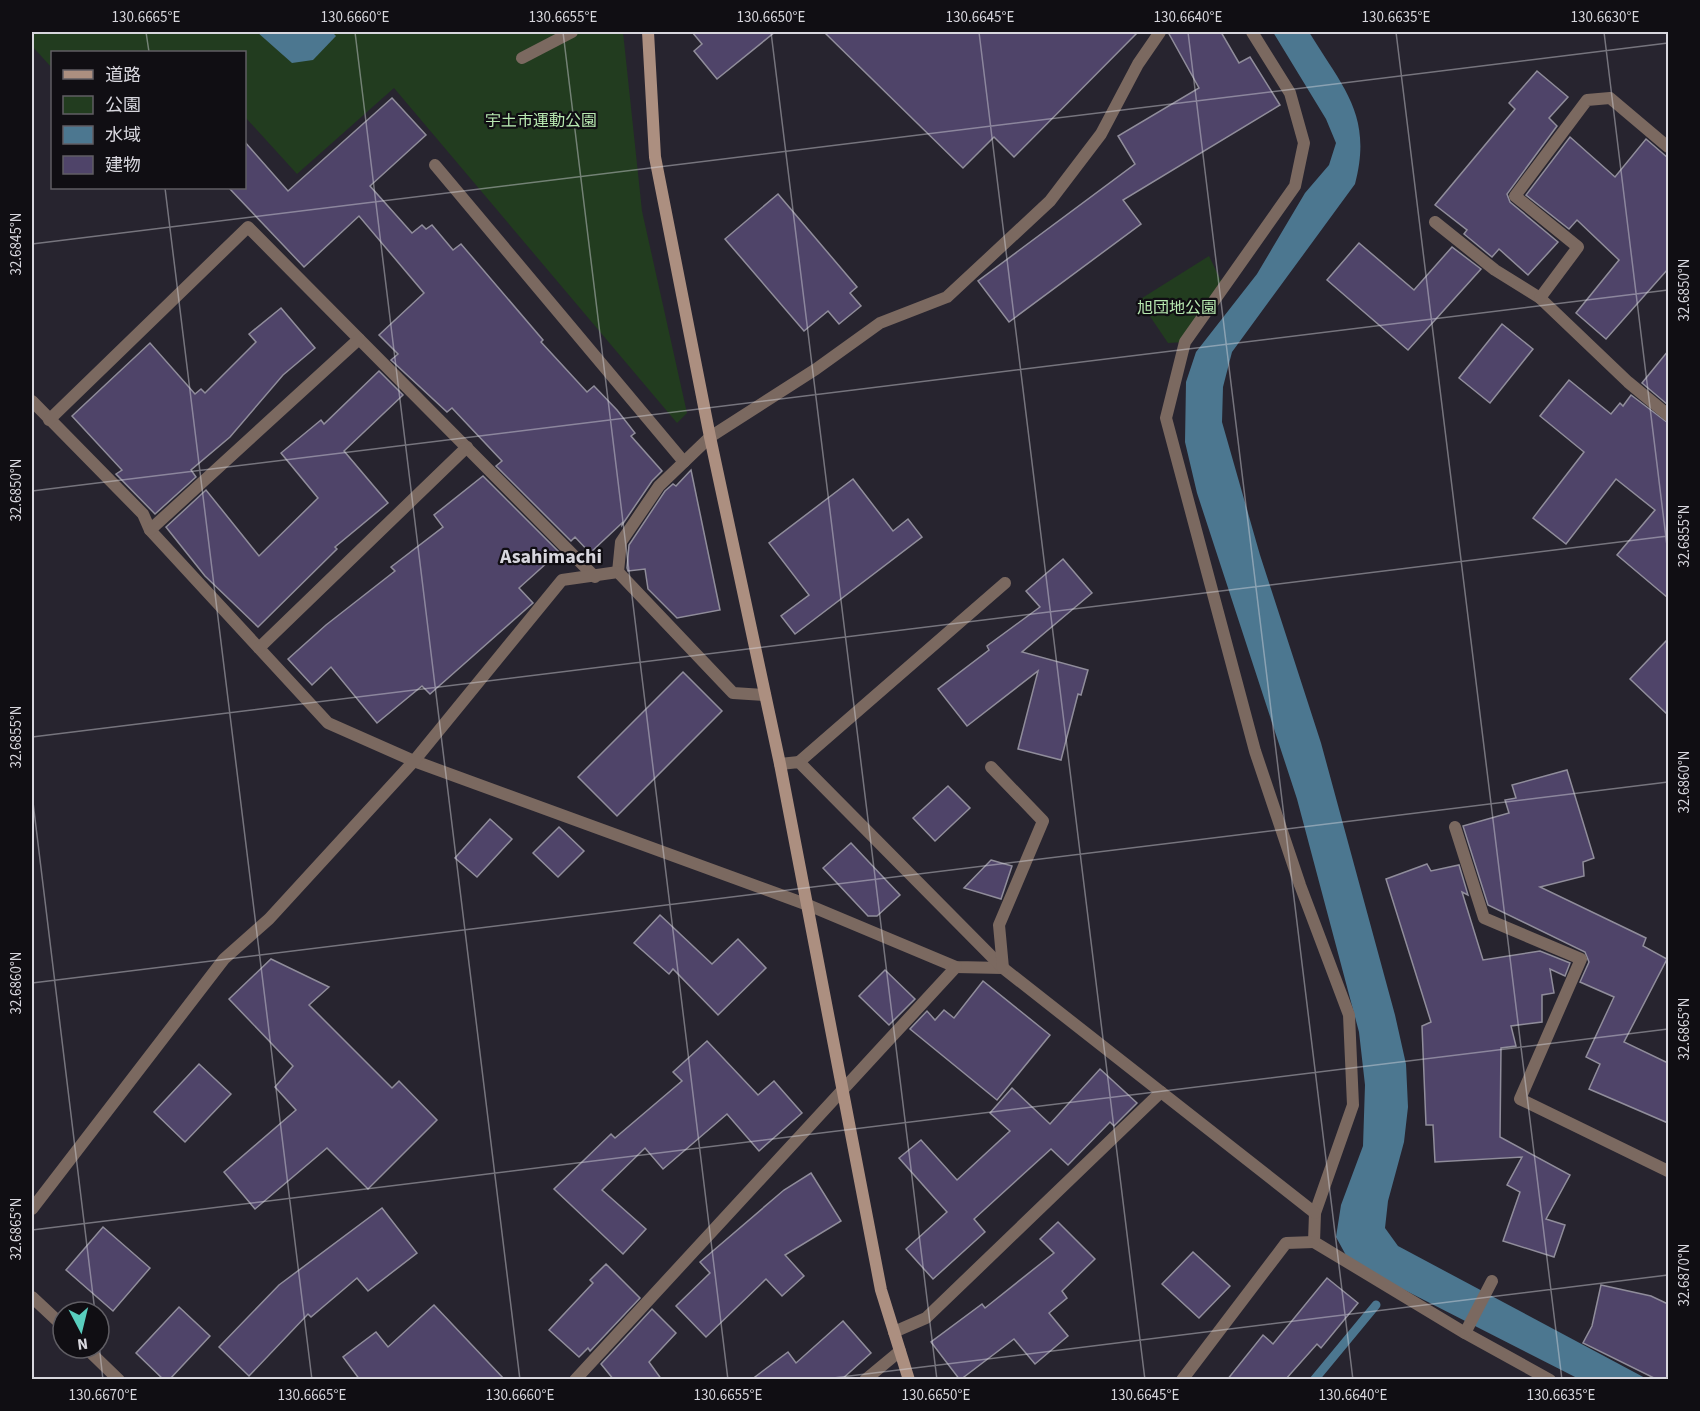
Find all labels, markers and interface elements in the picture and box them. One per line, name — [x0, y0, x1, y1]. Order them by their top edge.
text: 130.6665°E — [112, 7, 180, 28]
text: 130.6660°E — [321, 7, 389, 28]
text: 130.6655°E — [529, 7, 597, 28]
text: 130.6650°E — [737, 7, 805, 28]
text: 130.6645°E — [946, 7, 1014, 28]
text: 130.6640°E — [1154, 7, 1222, 28]
text: 130.6635°E — [1362, 7, 1430, 28]
text: 130.6630°E — [1571, 7, 1639, 28]
legend — [51, 51, 246, 189]
text: 道路 — [105, 63, 141, 88]
text: 公園 — [105, 93, 141, 118]
park label: 宇土市運動公園 — [485, 110, 597, 132]
text: 水域 — [105, 123, 141, 148]
text: 建物 — [105, 153, 141, 178]
text: 32.6845°N — [6, 212, 27, 276]
text: 32.6850°N — [1674, 258, 1695, 322]
park label: 旭団地公園 — [1137, 297, 1217, 319]
text: 32.6850°N — [6, 458, 27, 522]
text: 32.6855°N — [1674, 504, 1695, 568]
district label: Asahimachi — [499, 543, 602, 571]
text: 32.6855°N — [6, 705, 27, 769]
text: 32.6860°N — [1674, 750, 1695, 814]
text: 32.6860°N — [6, 951, 27, 1015]
text: 32.6865°N — [1674, 997, 1695, 1061]
text: 32.6865°N — [6, 1197, 27, 1261]
text: 32.6870°N — [1674, 1243, 1695, 1307]
north arrow — [51, 1300, 111, 1360]
text: N — [76, 1332, 89, 1355]
text: 130.6670°E — [69, 1385, 137, 1406]
text: 130.6665°E — [278, 1385, 346, 1406]
text: 130.6660°E — [486, 1385, 554, 1406]
text: 130.6655°E — [694, 1385, 762, 1406]
text: 130.6650°E — [902, 1385, 970, 1406]
text: 130.6645°E — [1111, 1385, 1179, 1406]
text: 130.6640°E — [1319, 1385, 1387, 1406]
text: 130.6635°E — [1527, 1385, 1595, 1406]

